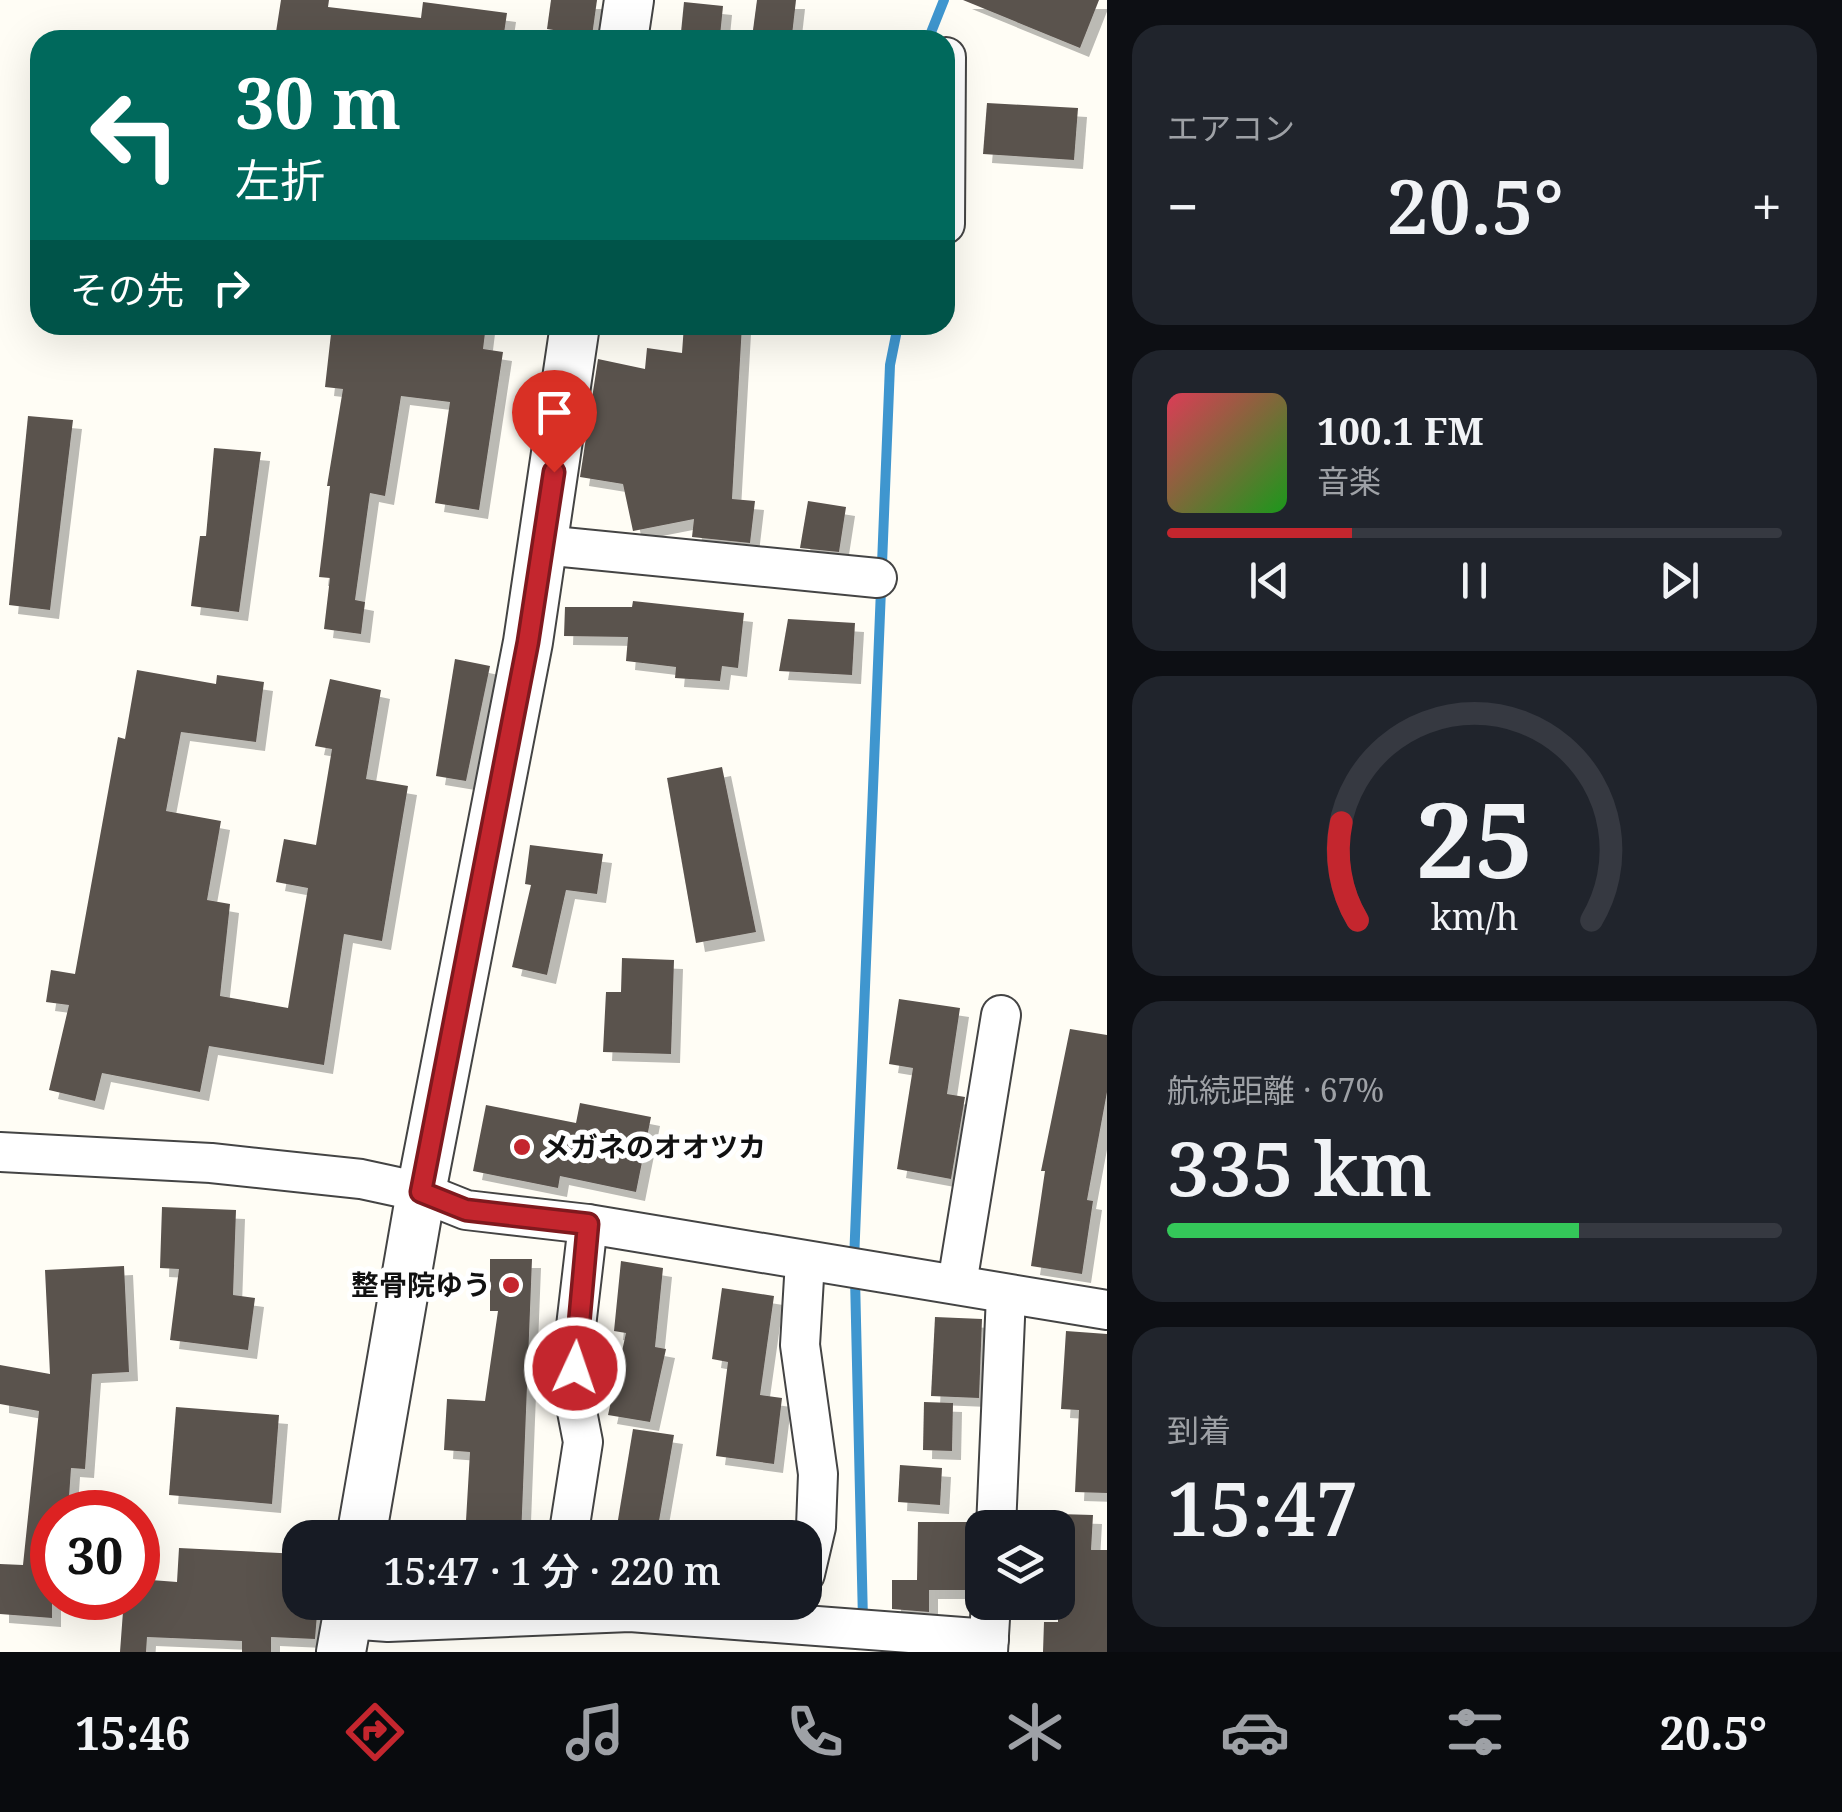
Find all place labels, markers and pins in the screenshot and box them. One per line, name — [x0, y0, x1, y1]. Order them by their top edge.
pin — [512, 370, 597, 473]
place label: メガネのオオツカ — [542, 1127, 766, 1165]
marker: メガネのオオツカ — [511, 1136, 533, 1158]
place label: 整骨院ゆう — [351, 1265, 491, 1303]
marker: 整骨院ゆう — [500, 1274, 522, 1296]

